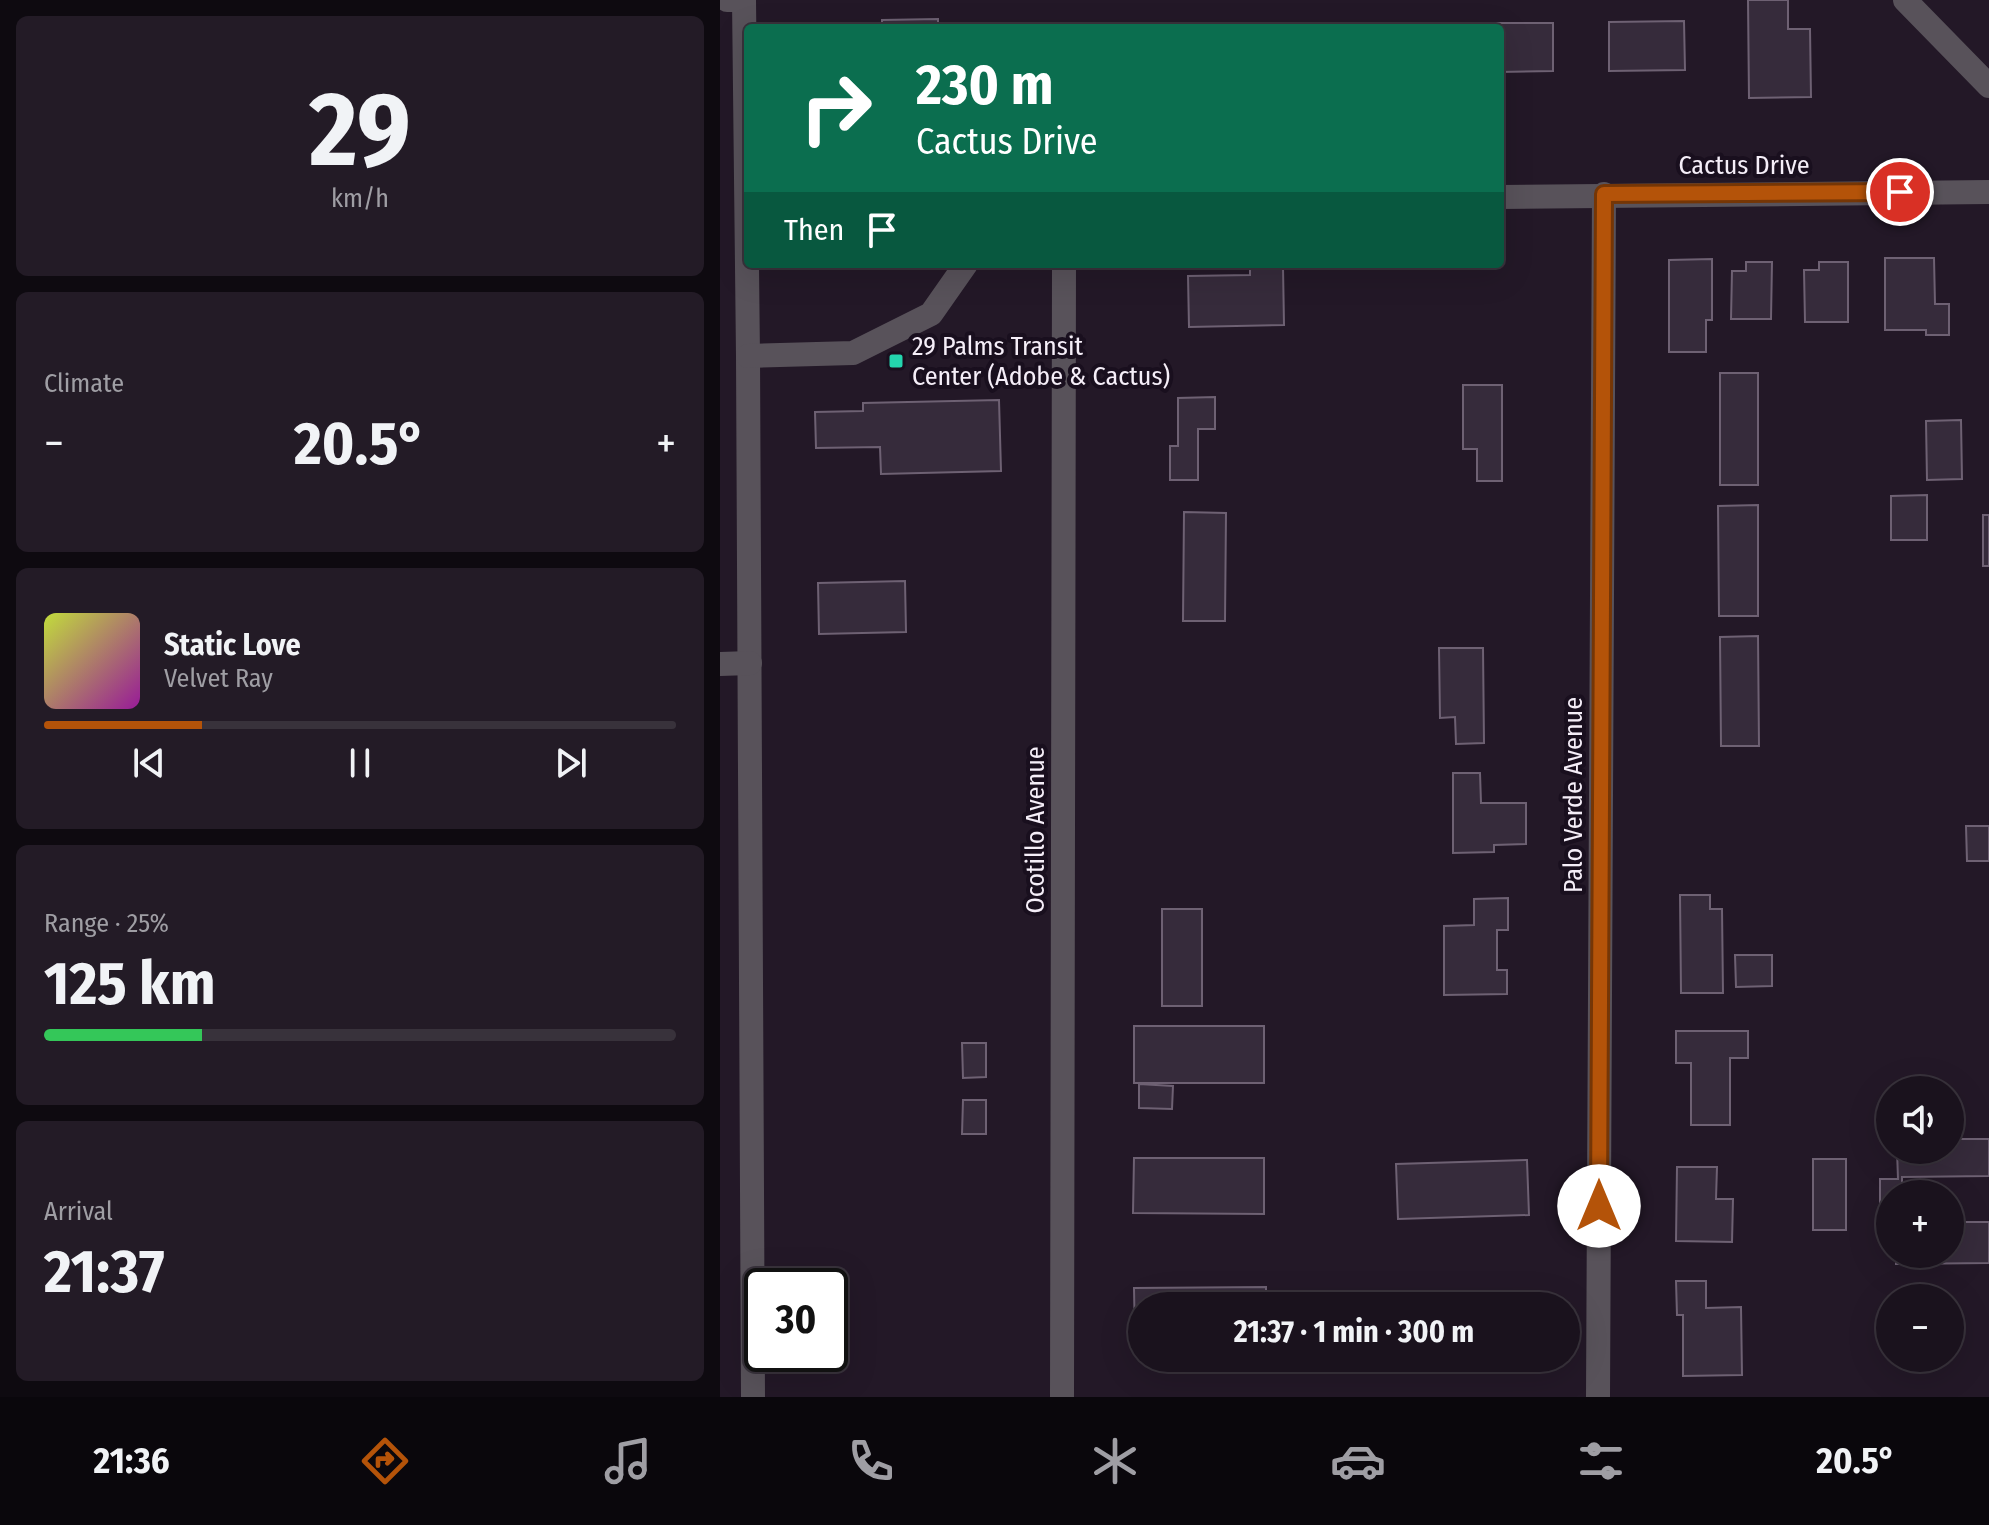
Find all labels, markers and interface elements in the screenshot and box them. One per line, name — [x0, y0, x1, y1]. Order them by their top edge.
text: 230 m — [916, 52, 1053, 119]
icon: right — [784, 56, 888, 160]
text: 29 — [309, 68, 411, 193]
text: Cactus Drive — [916, 120, 1098, 164]
street label: Cactus Drive — [1678, 150, 1810, 181]
pin — [1866, 158, 1934, 226]
icon: arrive — [1878, 170, 1922, 214]
text: km/h — [331, 183, 389, 214]
icon: arrive — [860, 208, 904, 252]
text: Then — [784, 212, 844, 248]
place label: 29 Palms Transit Center (Adobe & Cactus) — [912, 331, 1170, 392]
marker: 29 Palms Transit Center (Adobe & Cactus) — [887, 352, 905, 370]
text: Climate — [44, 368, 124, 399]
text: 20.5° — [294, 408, 426, 480]
text: − — [44, 417, 64, 470]
text: + — [656, 417, 676, 470]
text: Static Love — [164, 627, 301, 663]
text: Velvet Ray — [164, 663, 273, 694]
street label: Palo Verde Avenue — [1558, 697, 1589, 893]
icon: previous — [127, 741, 171, 785]
icon: pause — [338, 741, 382, 785]
icon: next — [549, 741, 593, 785]
street label: Ocotillo Avenue — [1020, 746, 1051, 914]
text: Range · 25% — [44, 908, 169, 939]
text: 125 km — [44, 948, 215, 1020]
map controls — [1876, 1076, 1964, 1372]
button: sound — [1876, 1076, 1964, 1164]
position arrow — [1557, 1164, 1641, 1248]
button: + — [1876, 1180, 1964, 1268]
text: Arrival — [44, 1196, 113, 1227]
text: 21:37 — [44, 1236, 164, 1308]
speed limit sign: 30 — [744, 1268, 848, 1372]
button: − — [1876, 1284, 1964, 1372]
text: 21:37 · 1 min · 300 m — [1234, 1314, 1474, 1350]
icon: directions — [357, 1433, 413, 1489]
icon: music — [600, 1433, 656, 1489]
icon: phone — [843, 1433, 899, 1489]
icon: climate — [1087, 1433, 1143, 1489]
icon: car — [1330, 1433, 1386, 1489]
icon: filters — [1573, 1433, 1629, 1489]
text: 21:36 — [94, 1439, 170, 1483]
text: 20.5° — [1816, 1439, 1895, 1483]

